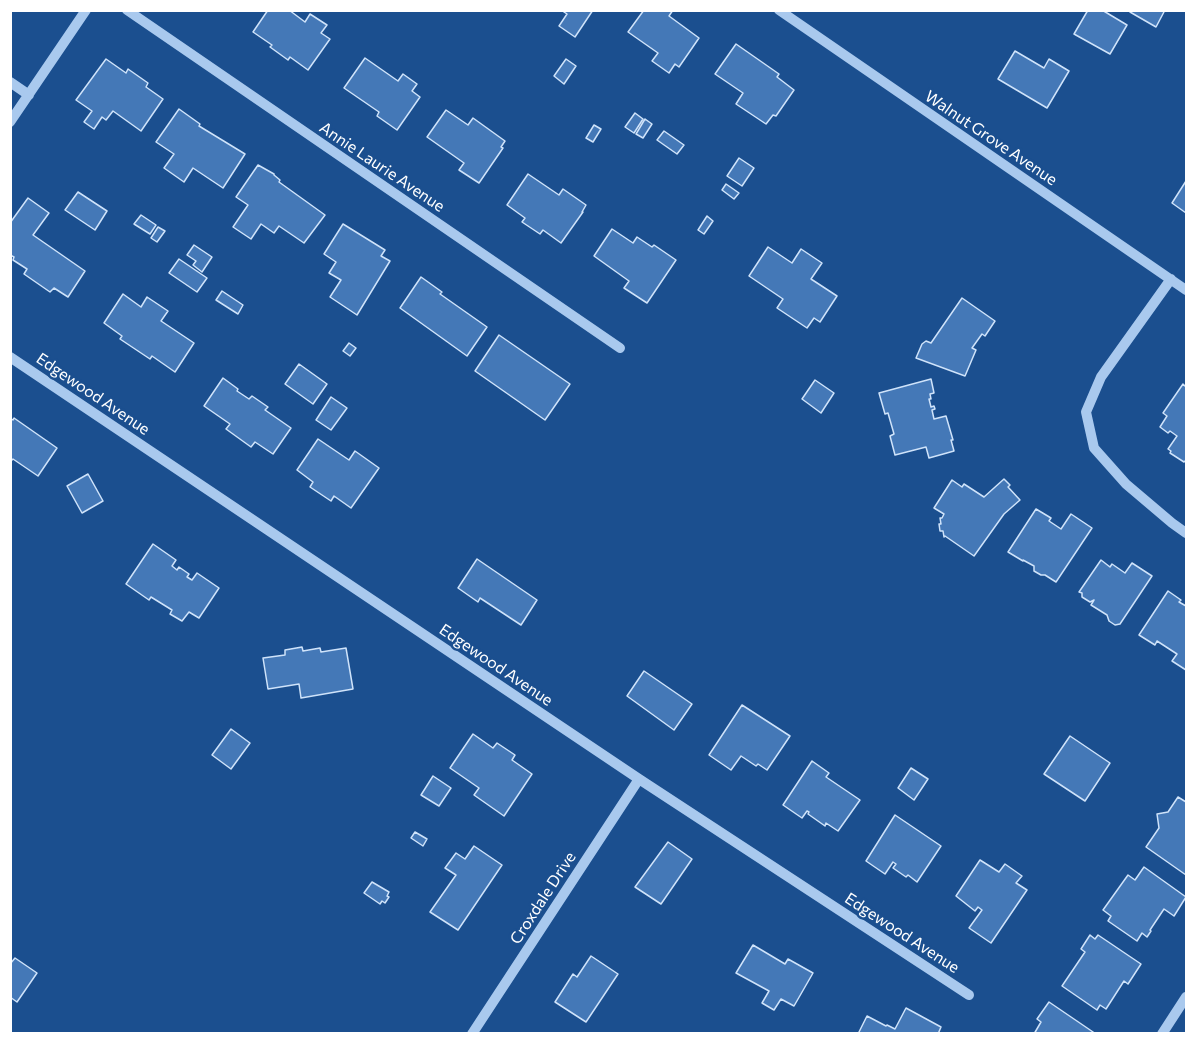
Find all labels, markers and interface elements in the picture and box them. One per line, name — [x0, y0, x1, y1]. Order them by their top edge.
street label: Walnut Grove Avenue — [921, 87, 1061, 189]
street label: Annie Laurie Avenue — [316, 118, 448, 216]
street label: Edgewood Avenue — [33, 349, 153, 439]
street label: Edgewood Avenue — [436, 620, 556, 710]
street label: Croxdale Drive — [506, 848, 580, 948]
street label: Edgewood Avenue — [841, 889, 963, 977]

